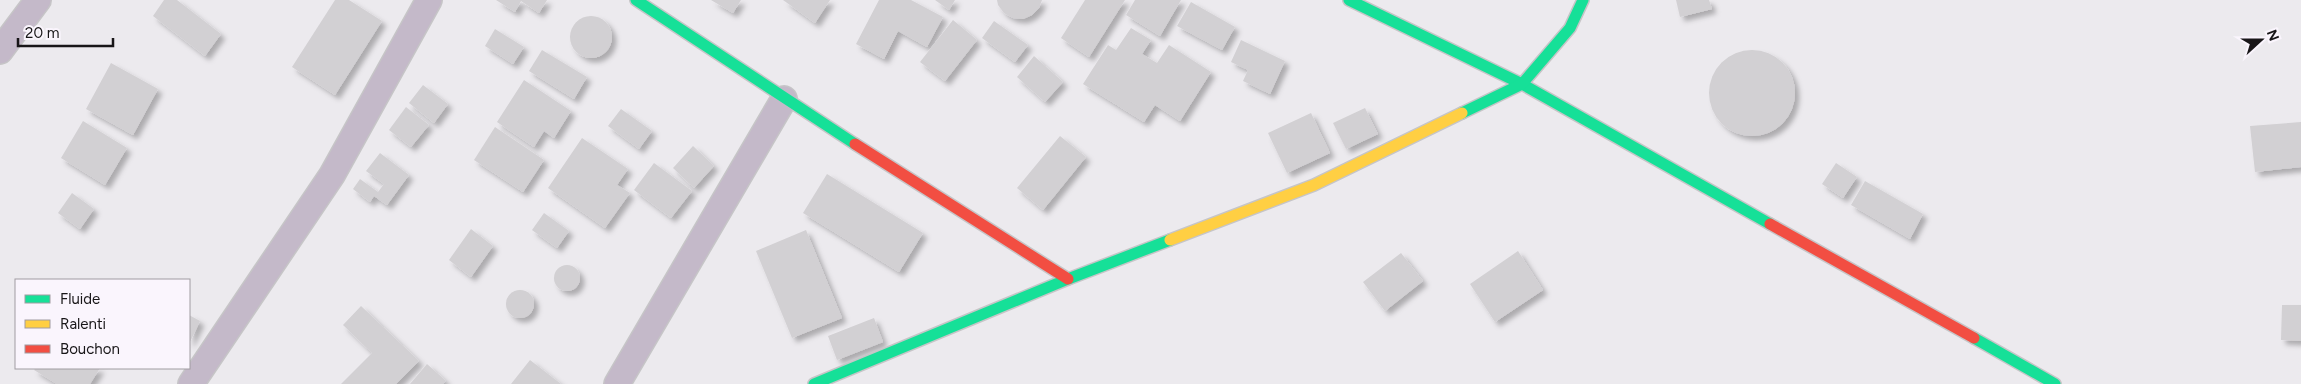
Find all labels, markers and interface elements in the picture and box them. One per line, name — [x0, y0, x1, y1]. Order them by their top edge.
scale bar — [18, 15, 112, 47]
north arrow — [2236, 15, 2286, 65]
text: 20 m — [25, 24, 59, 42]
text: N — [2263, 27, 2283, 44]
legend — [15, 279, 190, 369]
text: Fluide — [60, 290, 100, 308]
text: Ralenti — [60, 315, 106, 333]
text: Bouchon — [60, 340, 120, 358]

